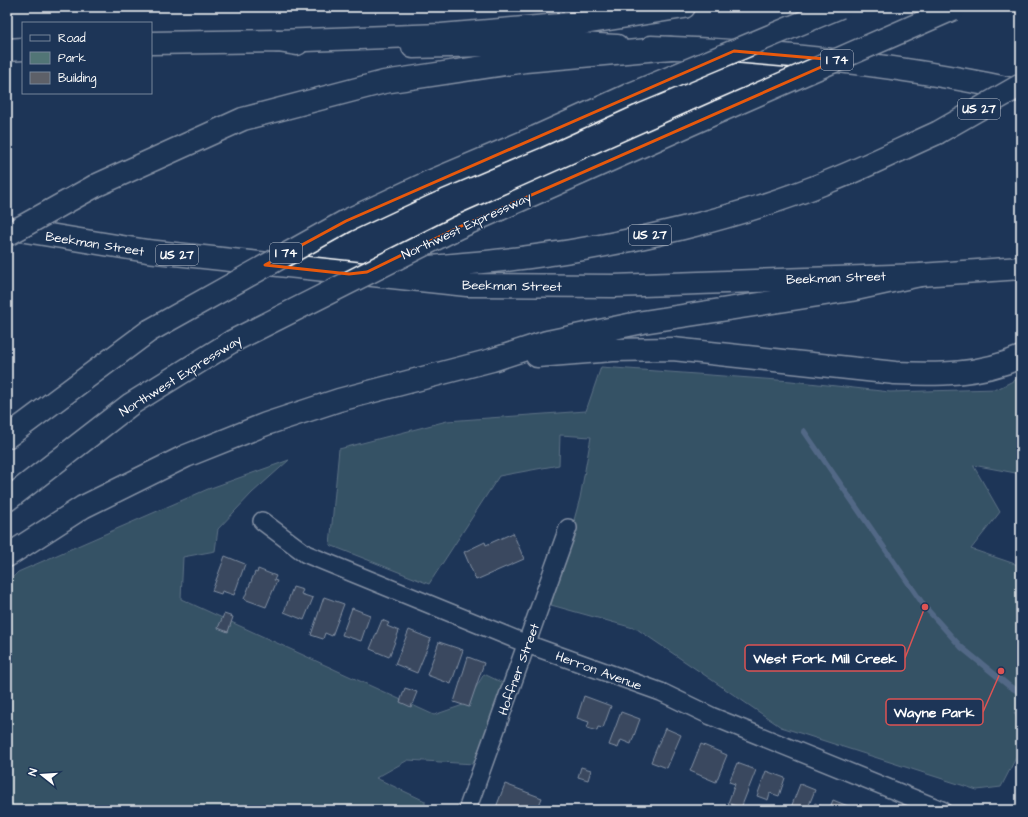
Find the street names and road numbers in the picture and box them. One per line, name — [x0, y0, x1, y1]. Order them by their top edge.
road number: I 74 — [821, 50, 853, 70]
road number: US 27 — [958, 99, 1000, 119]
street label: Northwest Expressway — [399, 188, 535, 265]
road number: US 27 — [629, 225, 671, 245]
street label: Beekman Street — [44, 227, 146, 261]
road number: I 74 — [270, 243, 302, 263]
road number: US 27 — [156, 245, 198, 265]
street label: Beekman Street — [786, 267, 887, 289]
street label: Beekman Street — [462, 276, 563, 296]
street label: Northwest Expressway — [116, 331, 246, 422]
street label: Hoffner Street — [494, 620, 544, 718]
street label: Herron Avenue — [553, 647, 644, 695]

